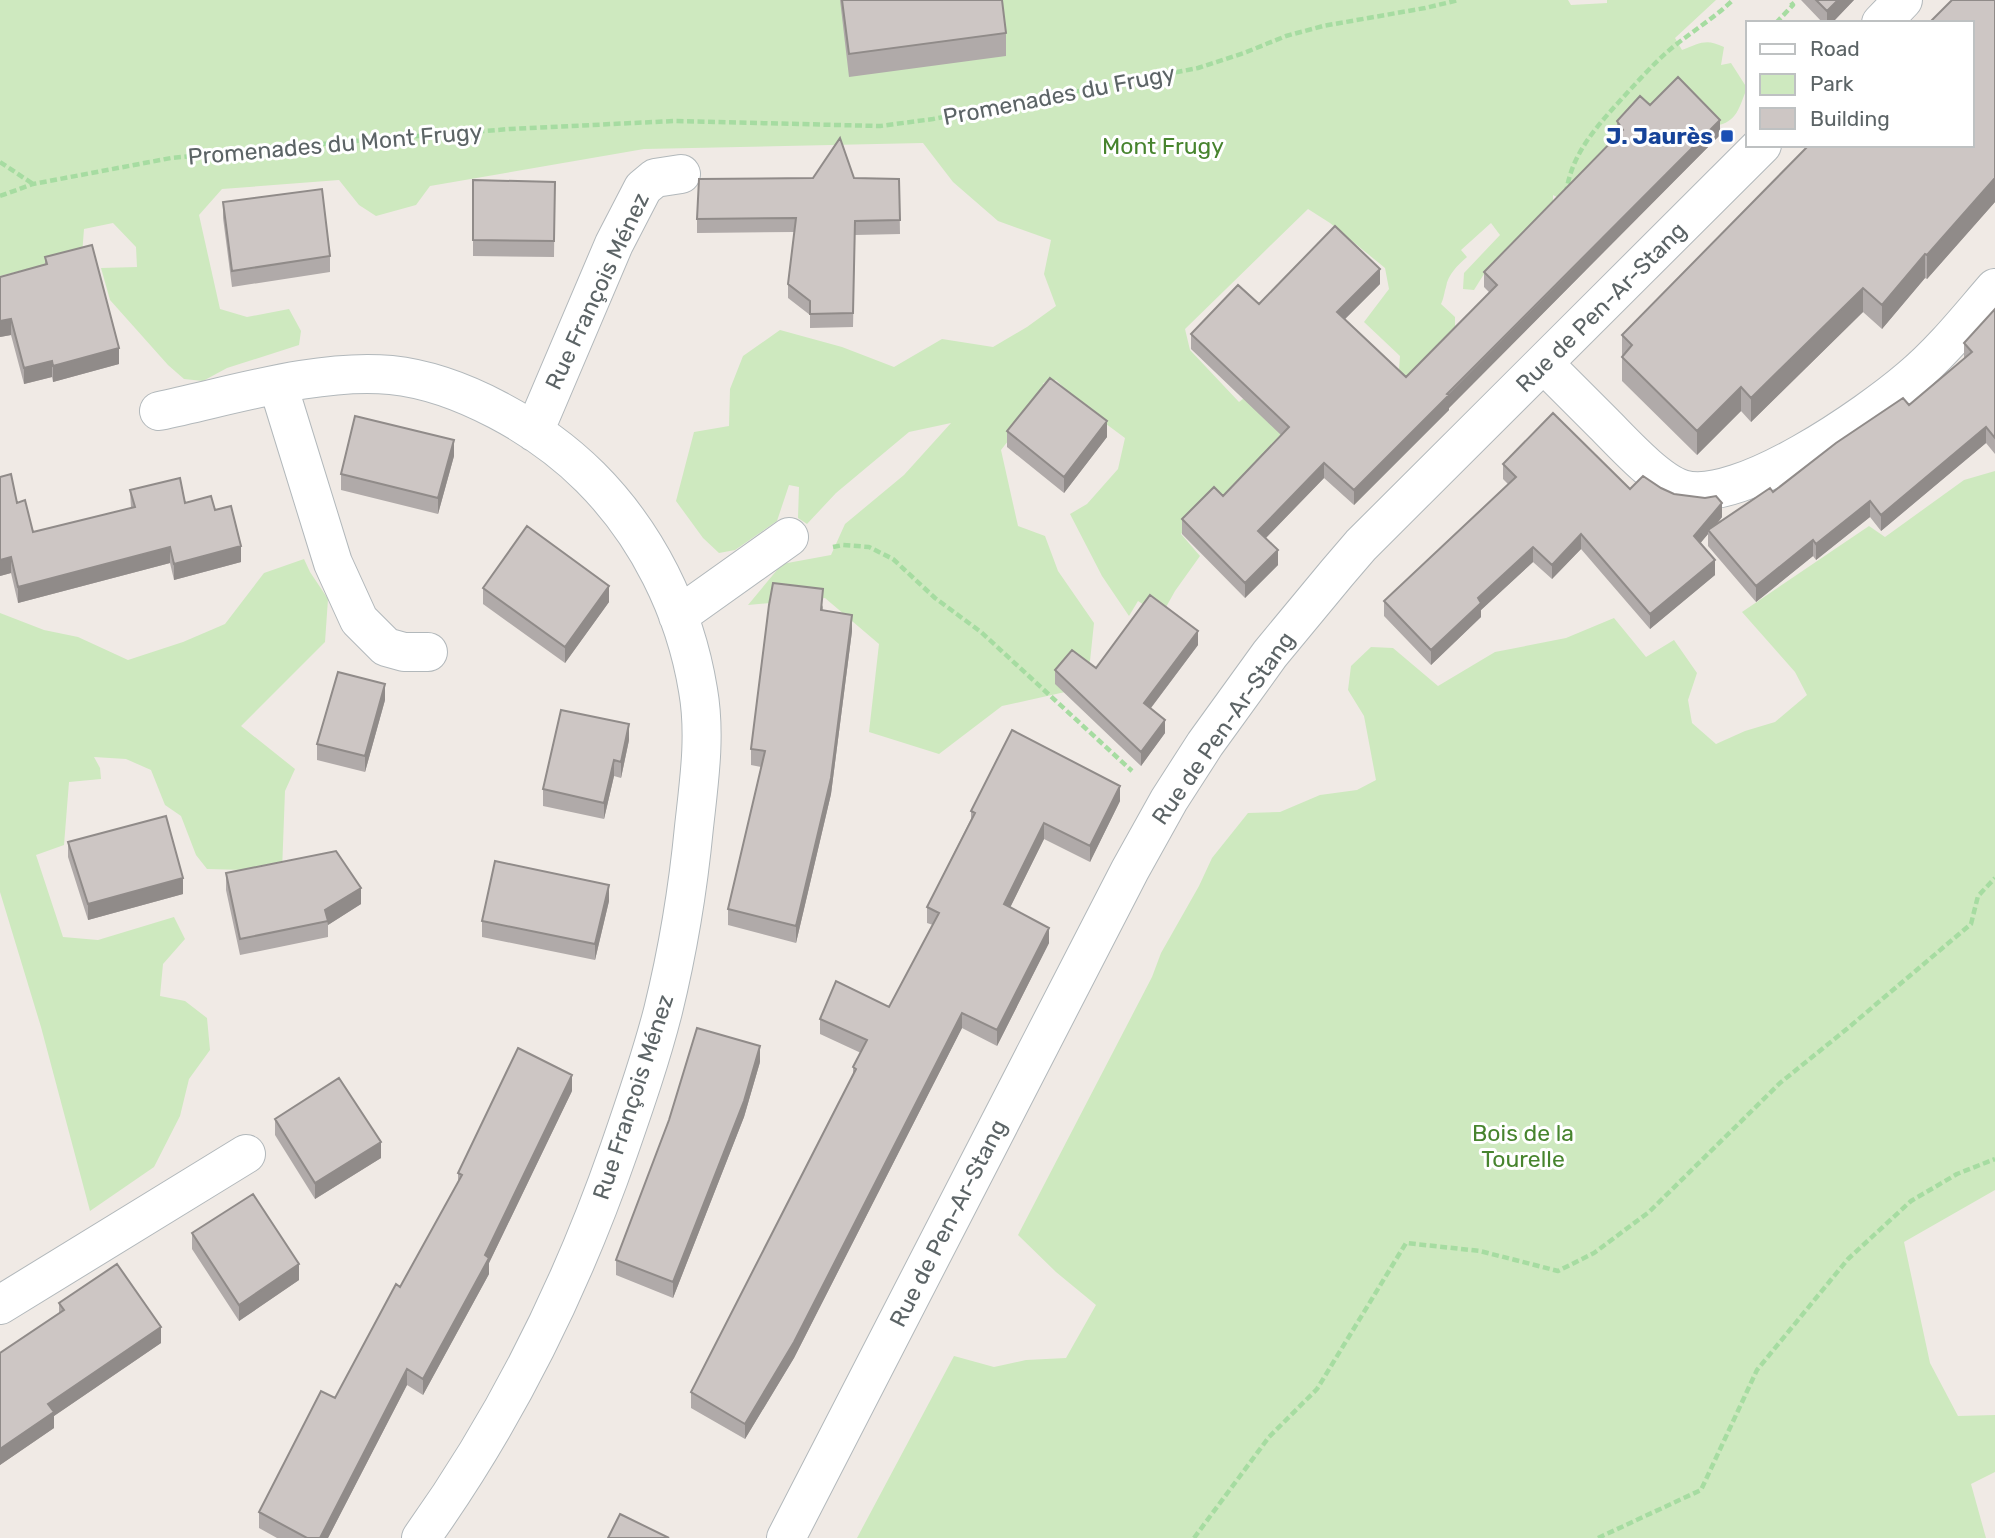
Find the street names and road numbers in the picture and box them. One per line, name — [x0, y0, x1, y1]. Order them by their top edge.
street label: Promenades du Frugy — [941, 59, 1178, 131]
street label: Promenades du Mont Frugy — [187, 117, 484, 171]
street label: Rue François Ménez — [539, 188, 655, 394]
street label: Rue de Pen-Ar-Stang — [1510, 216, 1692, 398]
street label: Rue de Pen-Ar-Stang — [1146, 626, 1300, 830]
street label: Rue François Ménez — [587, 991, 679, 1203]
street label: Rue de Pen-Ar-Stang — [883, 1114, 1013, 1332]

